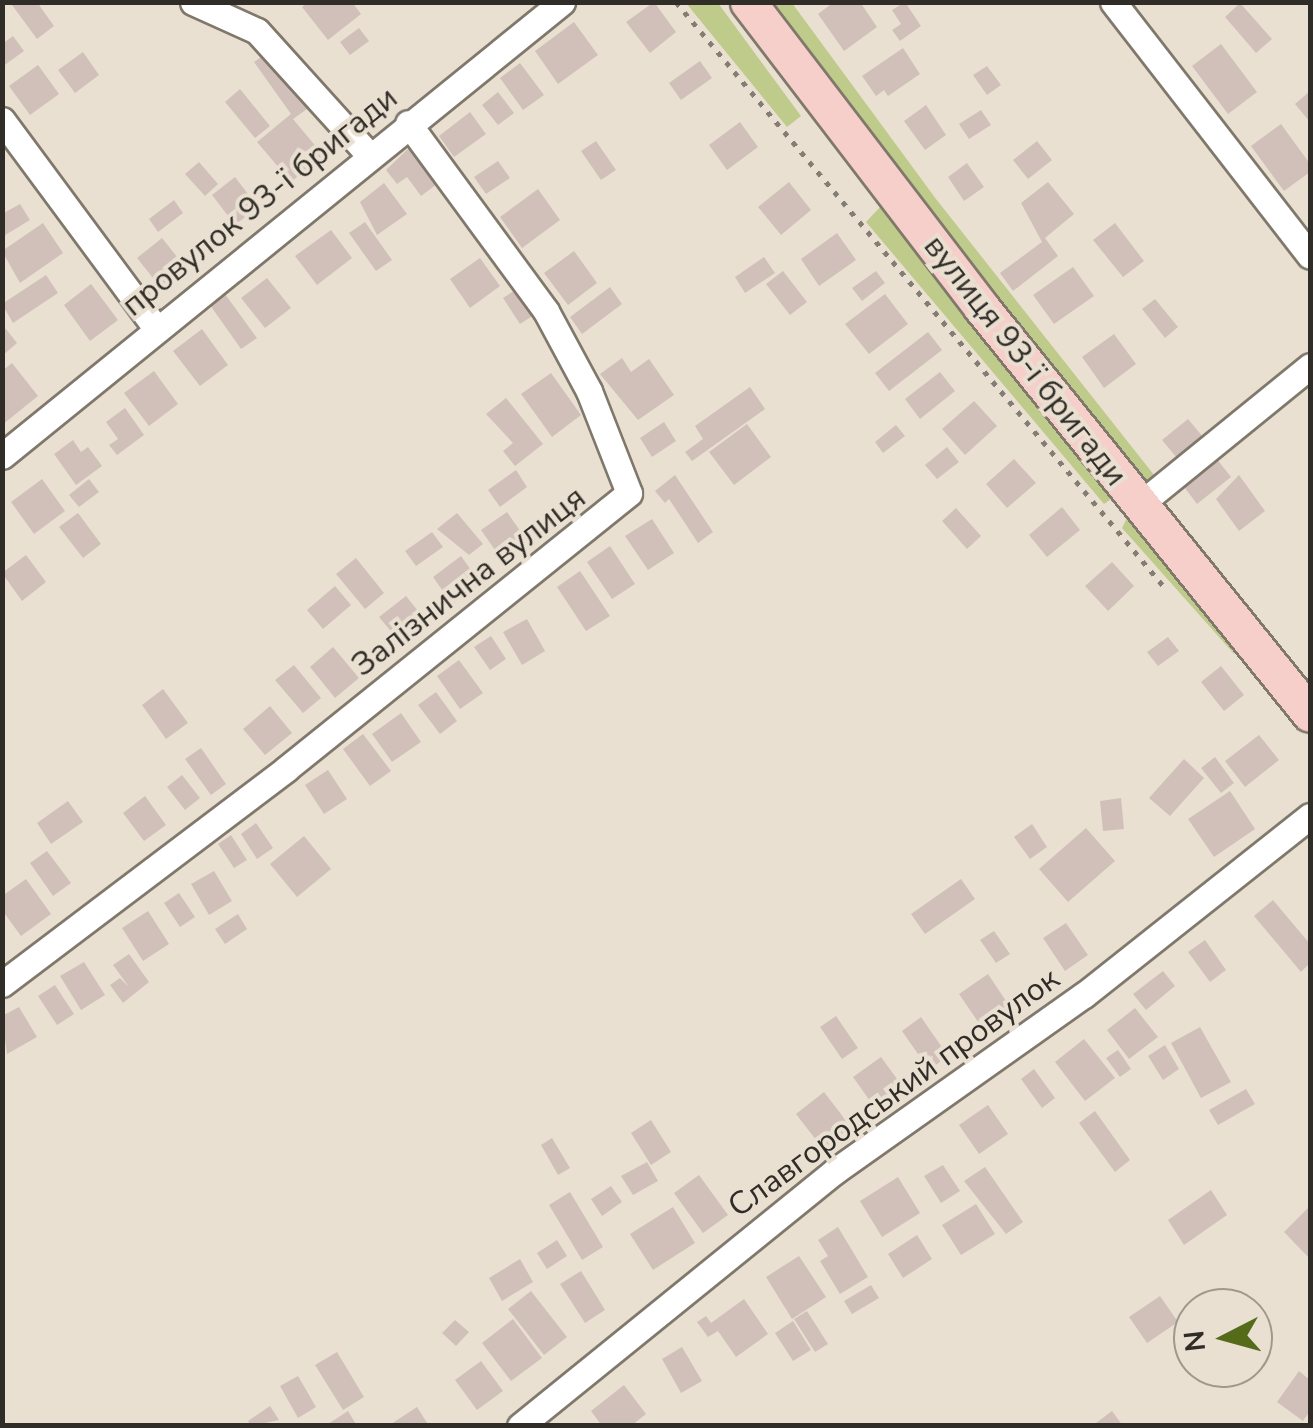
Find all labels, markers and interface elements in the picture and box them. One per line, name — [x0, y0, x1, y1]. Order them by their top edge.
street label: провулок 93-ї бригади — [115, 79, 405, 325]
street label: вулиця 93-ї бригади — [915, 228, 1135, 494]
street label: Залізнична вулиця — [345, 479, 593, 685]
street label: Славгородський провулок — [721, 960, 1067, 1226]
north arrow — [1173, 1288, 1273, 1388]
text: N — [1175, 1329, 1215, 1353]

